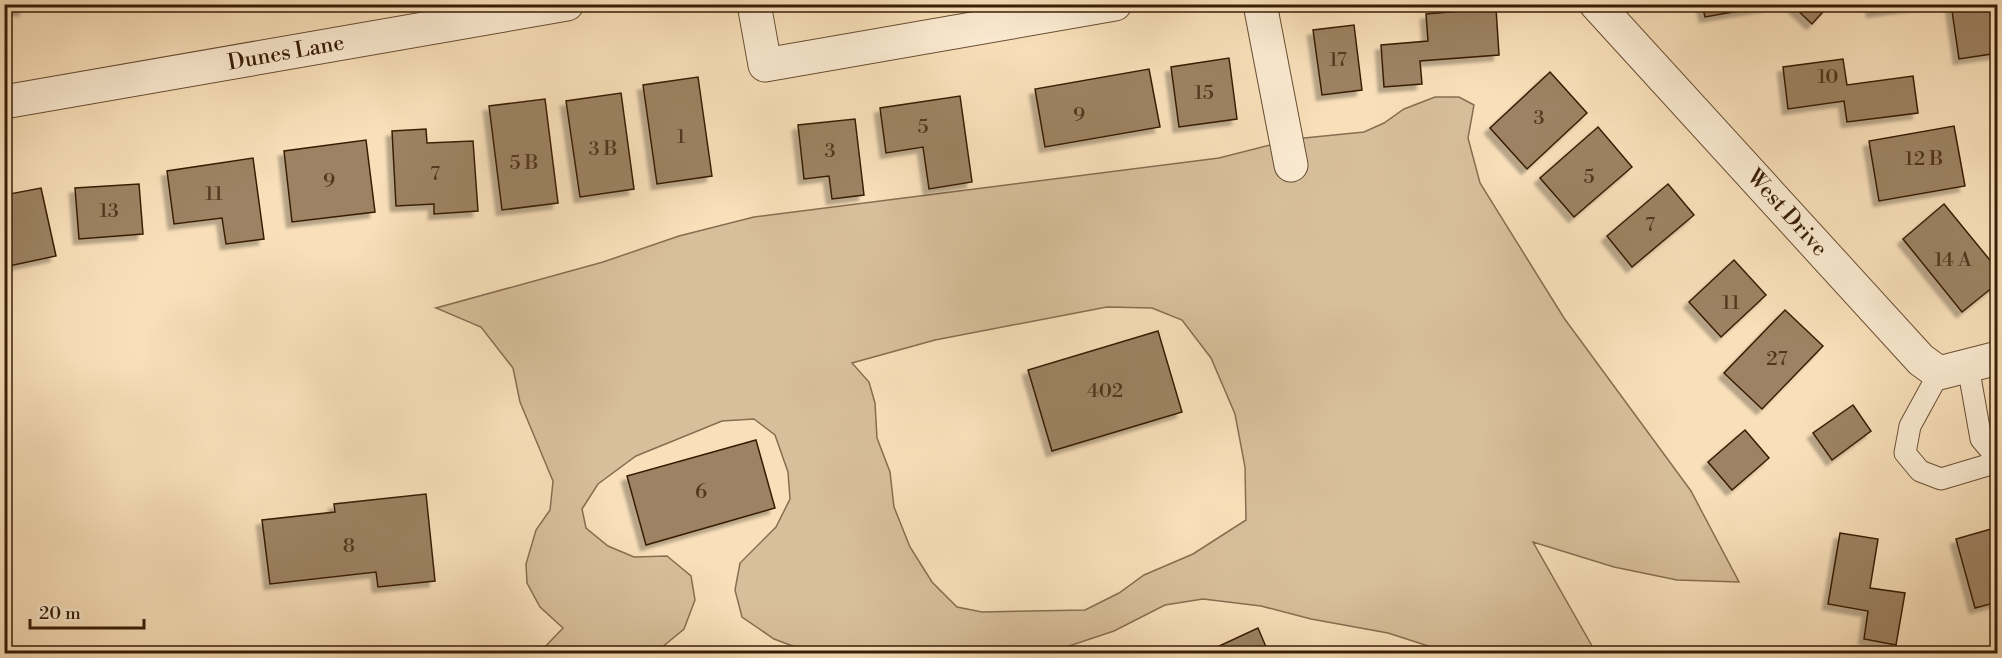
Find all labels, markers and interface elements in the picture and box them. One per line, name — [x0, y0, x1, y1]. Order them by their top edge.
street label: Dunes Lane — [226, 29, 346, 77]
house number: 17 — [1329, 48, 1347, 73]
house number: 10 — [1817, 65, 1839, 90]
house number: 15 — [1194, 81, 1214, 106]
house number: 9 — [1073, 103, 1085, 128]
house number: 3 — [1533, 106, 1545, 131]
house number: 5 — [917, 115, 929, 140]
house number: 1 — [677, 125, 686, 150]
house number: 3 B — [588, 137, 618, 162]
house number: 3 — [824, 139, 836, 164]
house number: 12 B — [1905, 147, 1943, 172]
house number: 5 B — [509, 151, 539, 176]
house number: 7 — [430, 162, 440, 187]
street label: West Drive — [1740, 163, 1833, 262]
house number: 5 — [1583, 165, 1595, 190]
house number: 9 — [323, 169, 335, 194]
house number: 11 — [205, 182, 223, 207]
house number: 13 — [99, 199, 119, 224]
house number: 7 — [1645, 213, 1655, 238]
house number: 14 A — [1934, 248, 1973, 273]
house number: 11 — [1722, 291, 1740, 316]
house number: 27 — [1766, 347, 1788, 372]
house number: 402 — [1087, 379, 1123, 404]
house number: 6 — [695, 480, 707, 505]
house number: 8 — [343, 534, 355, 559]
scale bar — [30, 592, 144, 630]
text: 20 m — [39, 602, 81, 625]

